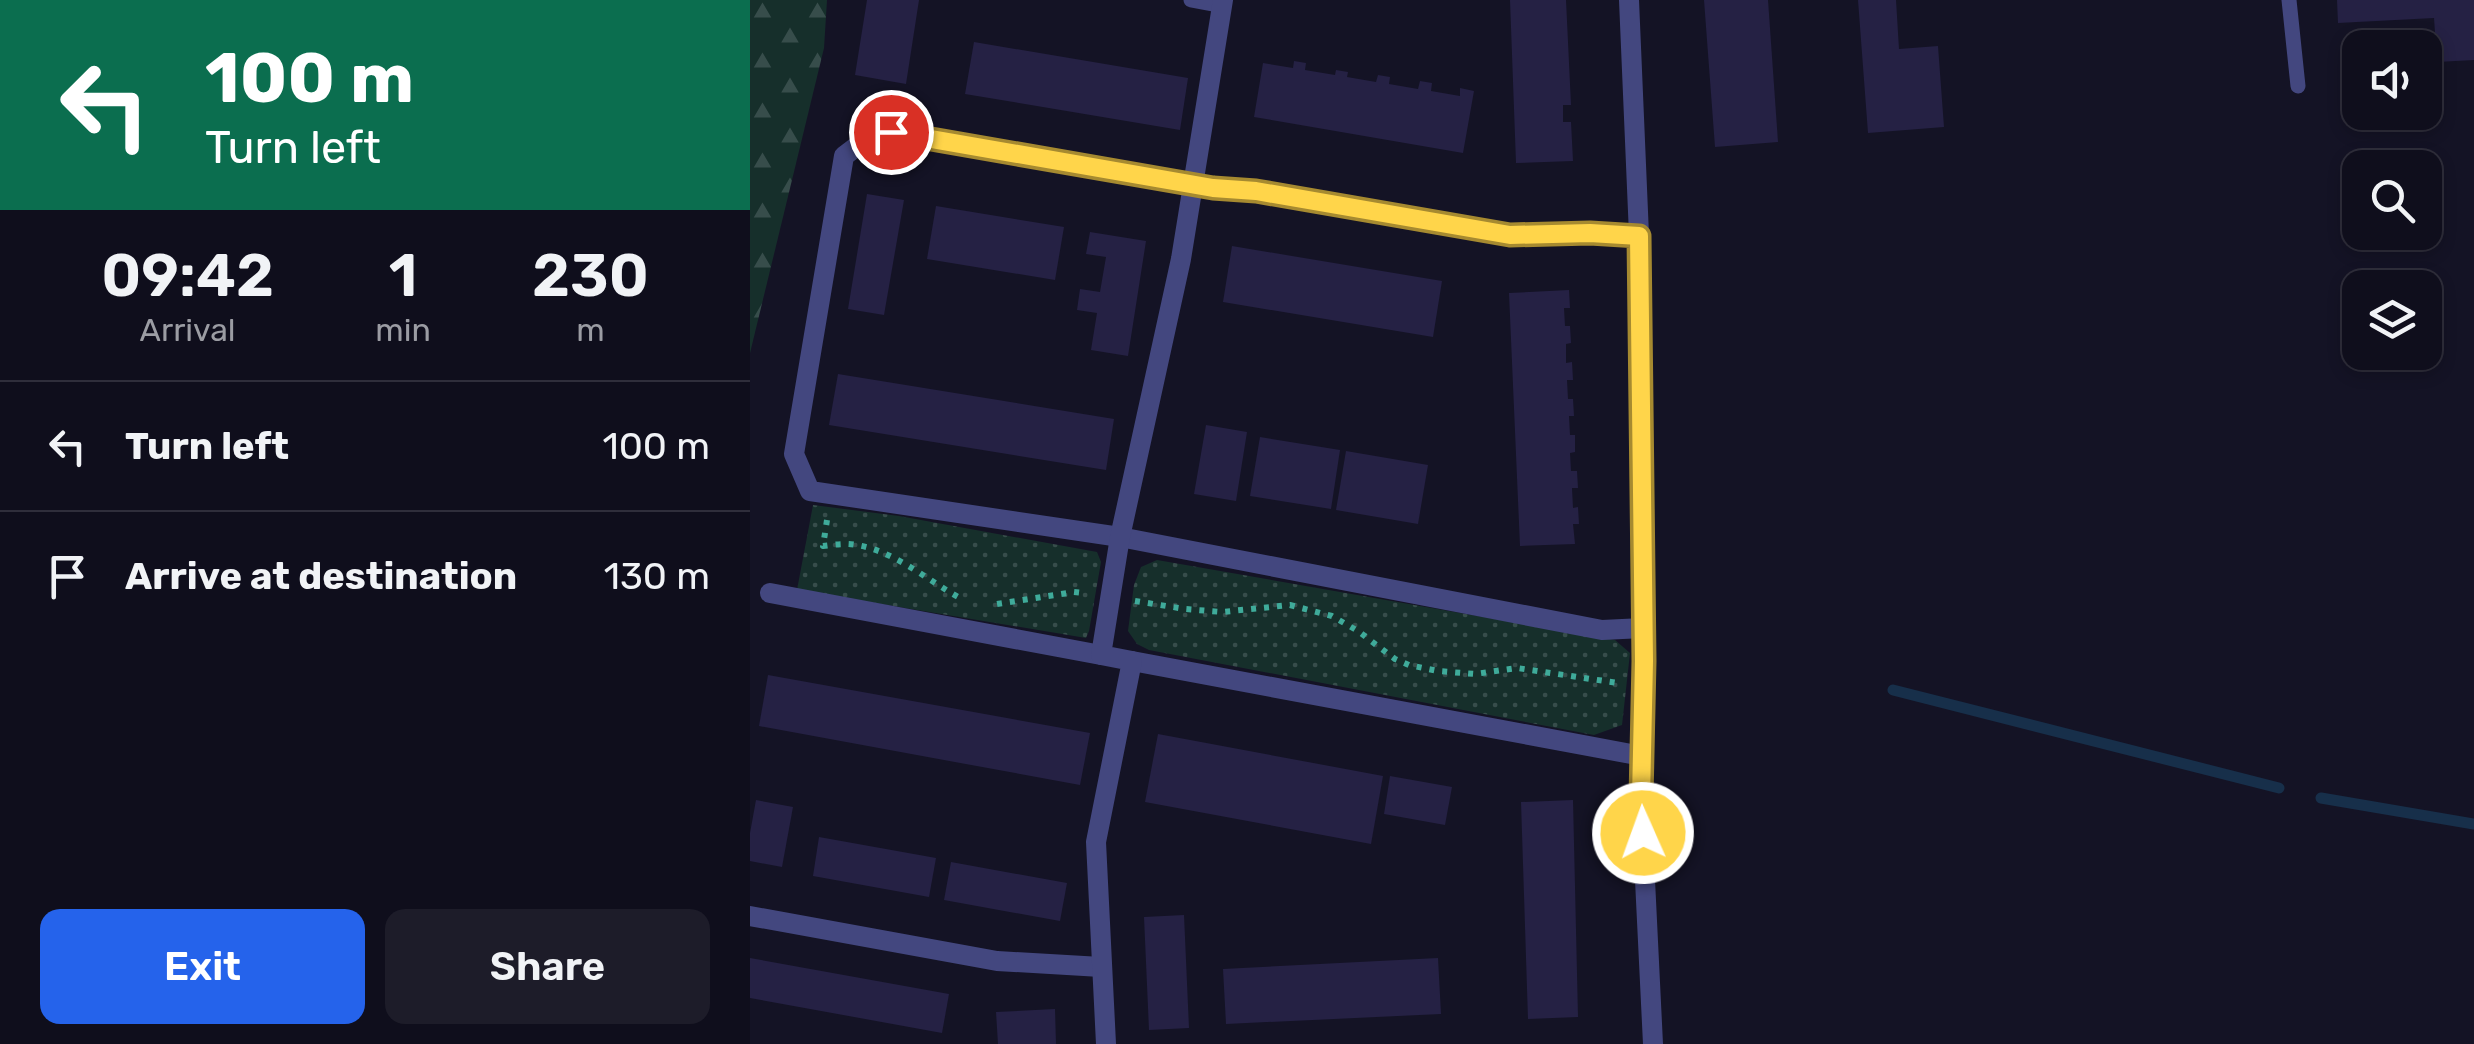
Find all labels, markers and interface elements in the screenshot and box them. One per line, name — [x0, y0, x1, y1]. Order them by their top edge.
map controls — [2342, 30, 2442, 370]
button: sound — [2342, 30, 2442, 130]
text: 100 m — [205, 37, 414, 120]
icon: left — [40, 40, 170, 170]
pin — [849, 90, 934, 175]
icon: arrive — [864, 105, 919, 160]
text: Turn left — [205, 121, 381, 174]
button: search — [2342, 150, 2442, 250]
text: 09:42 — [101, 240, 274, 311]
text: 1 — [389, 240, 417, 311]
text: 230 — [532, 240, 649, 311]
button: layers — [2342, 270, 2442, 370]
text: Arrival — [140, 311, 236, 349]
text: min — [375, 311, 431, 349]
text: m — [576, 311, 605, 349]
icon: left — [40, 419, 95, 474]
text: Turn left — [125, 423, 289, 469]
text: 100 m — [602, 423, 710, 469]
icon: arrive — [40, 549, 95, 604]
text: Arrive at destination — [125, 553, 517, 599]
text: 130 m — [604, 553, 710, 599]
position arrow — [1591, 781, 1695, 885]
button: Exit — [40, 909, 365, 1024]
button: Share — [385, 909, 710, 1024]

